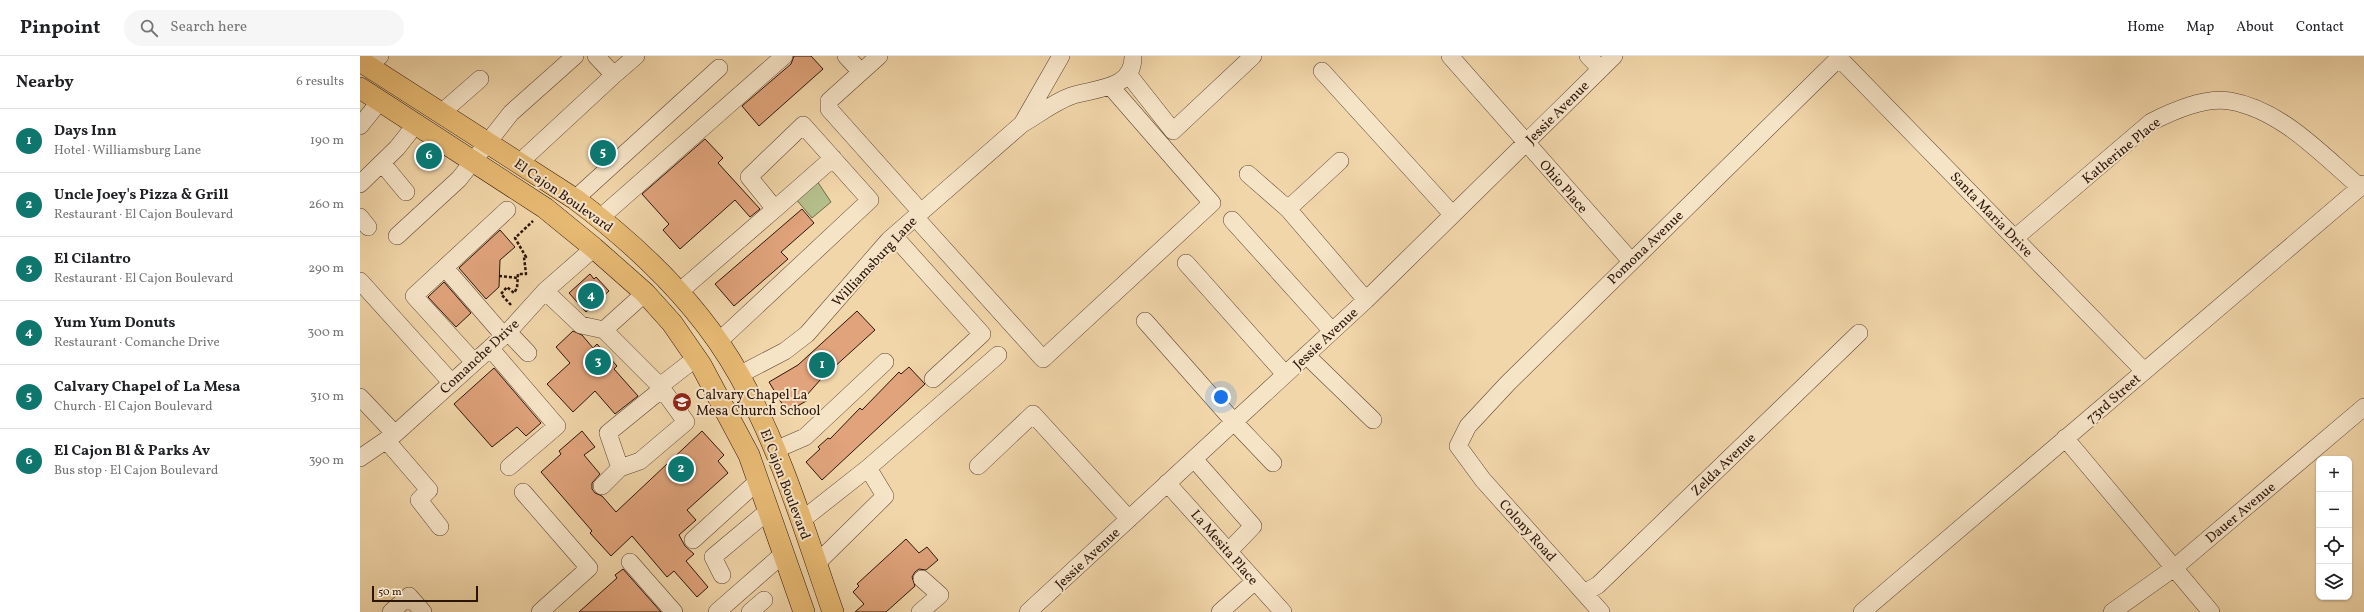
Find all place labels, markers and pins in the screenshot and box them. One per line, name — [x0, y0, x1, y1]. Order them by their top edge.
pin: 5 — [590, 138, 616, 168]
pin: 6 — [416, 141, 442, 171]
pin: 4 — [578, 281, 604, 311]
pin: 3 — [585, 347, 611, 377]
pin: 1 — [809, 350, 835, 380]
place label: Calvary Chapel La Mesa Church School — [696, 386, 820, 421]
school or university icon: Calvary Chapel La Mesa Church School — [671, 391, 693, 413]
pin: 2 — [668, 454, 694, 484]

